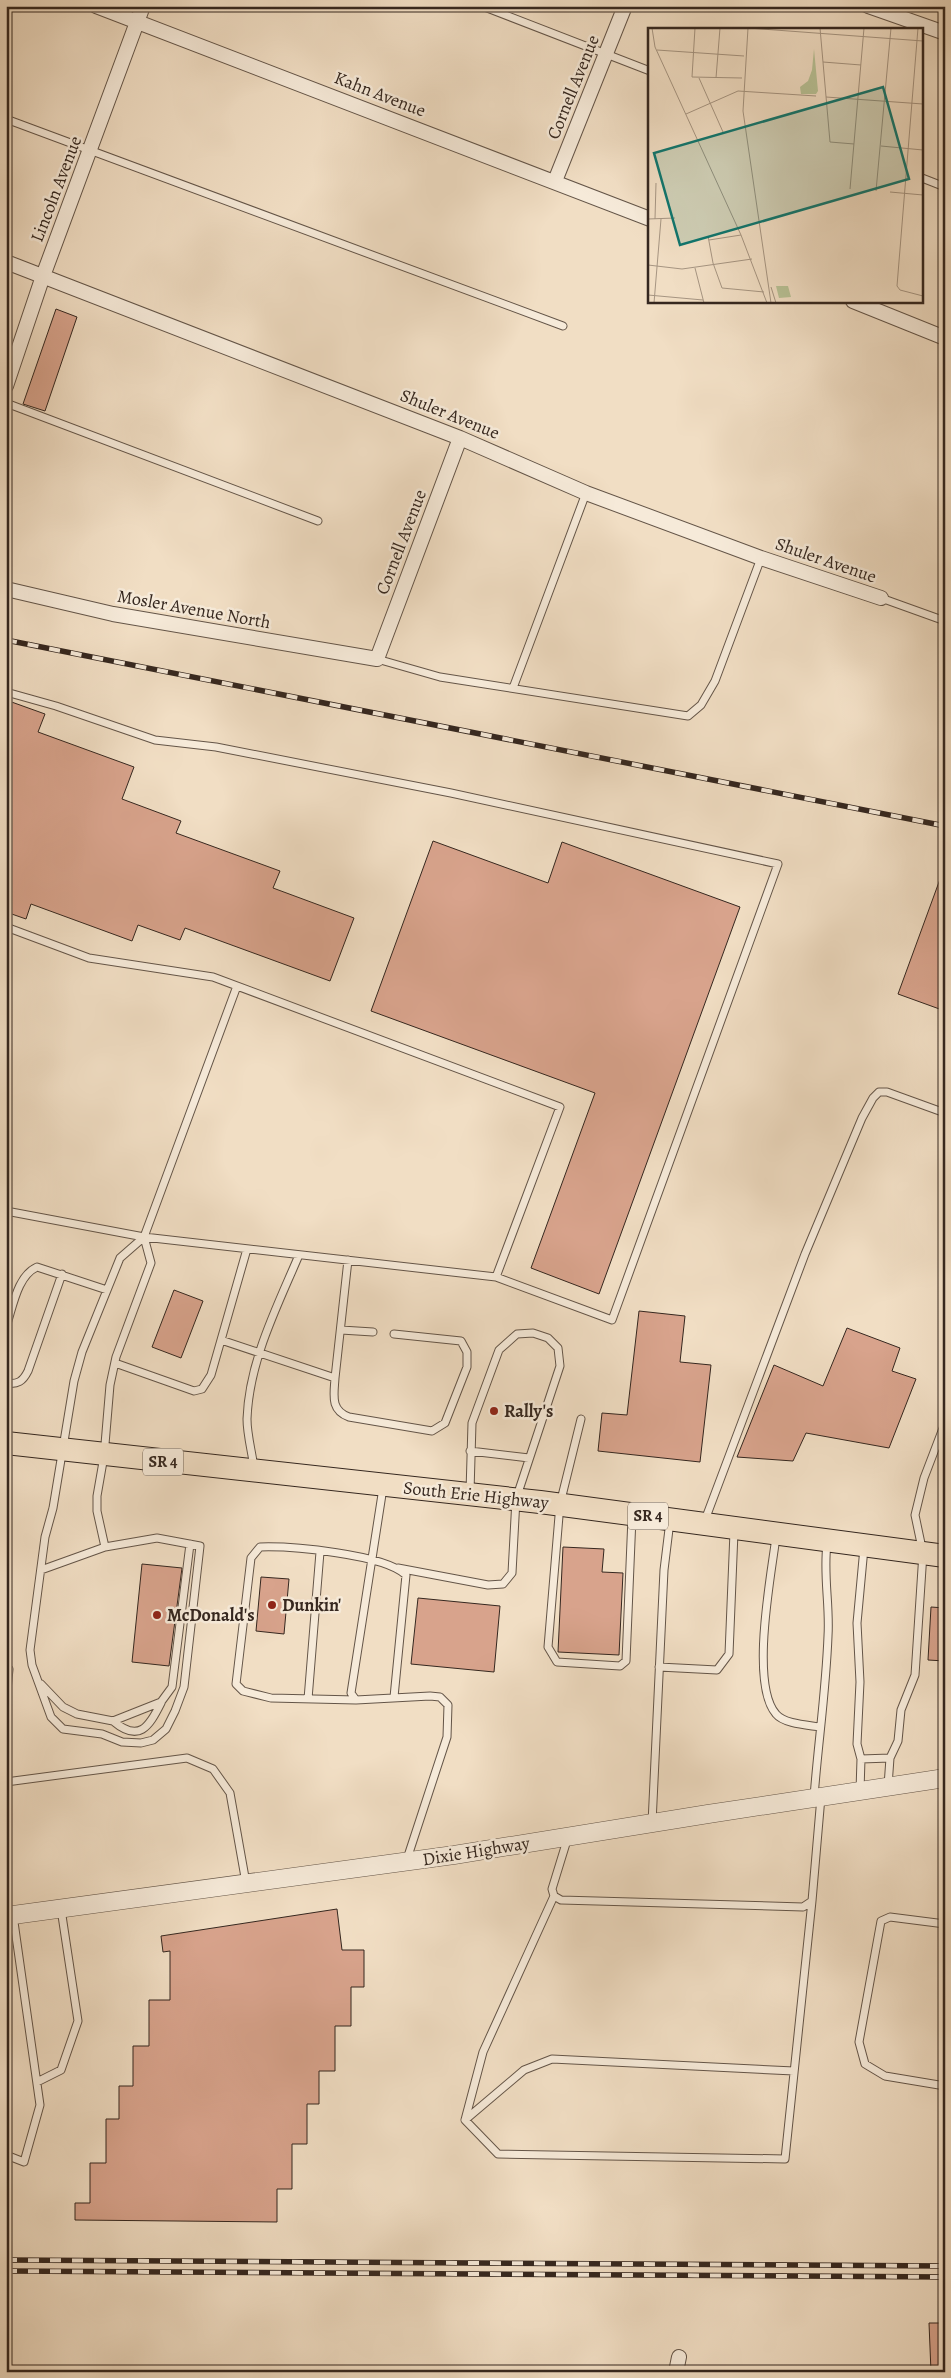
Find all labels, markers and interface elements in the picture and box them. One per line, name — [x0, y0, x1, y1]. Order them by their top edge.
inset map — [648, 28, 924, 302]
street label: Cornell Avenue — [541, 31, 605, 143]
street label: Kahn Avenue — [331, 66, 429, 122]
street label: Lincoln Avenue — [25, 132, 87, 246]
street label: Shuler Avenue — [397, 383, 503, 445]
street label: Cornell Avenue — [370, 486, 432, 598]
street label: Shuler Avenue — [772, 532, 880, 588]
street label: Mosler Avenue North — [116, 584, 273, 634]
place label: Rally's — [504, 1399, 553, 1423]
marker: Rally's — [488, 1405, 500, 1417]
road number: SR 4 — [143, 1448, 183, 1475]
street label: South Erie Highway — [402, 1475, 551, 1515]
road number: SR 4 — [628, 1502, 668, 1530]
place label: Dunkin' — [282, 1593, 341, 1617]
marker: Dunkin' — [266, 1599, 278, 1611]
place label: McDonald's — [167, 1603, 255, 1627]
marker: McDonald's — [151, 1609, 163, 1621]
street label: Dixie Highway — [421, 1831, 532, 1871]

